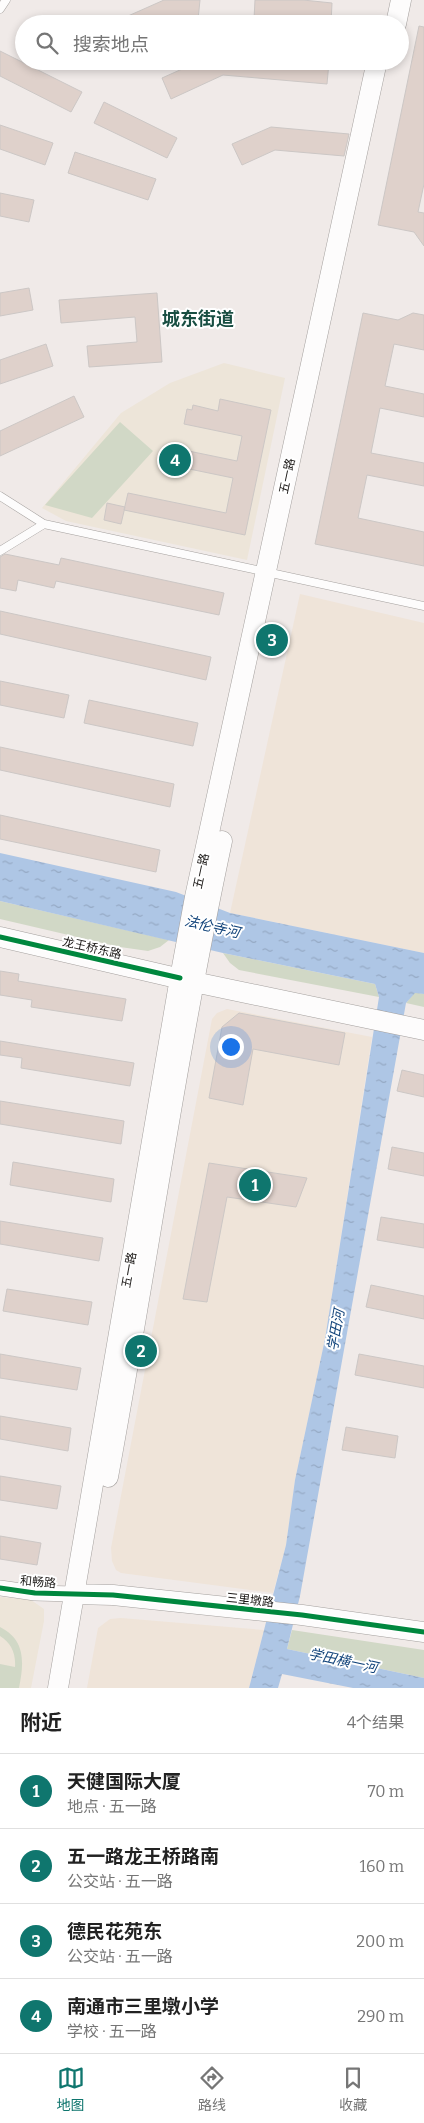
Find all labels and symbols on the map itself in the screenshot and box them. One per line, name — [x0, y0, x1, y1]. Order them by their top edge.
district label: 城东街道 — [162, 308, 234, 330]
pin: 4 — [159, 441, 191, 479]
street label: 五一路 — [276, 457, 298, 495]
pin: 3 — [256, 621, 288, 659]
street label: 五一路 — [190, 852, 212, 890]
water label: 法伦寺河 — [183, 912, 244, 942]
street label: 龙王桥东路 — [61, 934, 123, 962]
your location — [218, 1034, 244, 1060]
pin: 1 — [239, 1166, 271, 1204]
street label: 五一路 — [119, 1251, 139, 1289]
water label: 学田河 — [324, 1305, 349, 1352]
pin: 2 — [125, 1332, 157, 1370]
street label: 和畅路 — [19, 1573, 57, 1591]
street label: 三里墩路 — [225, 1591, 275, 1609]
water label: 学田横一河 — [307, 1645, 382, 1677]

